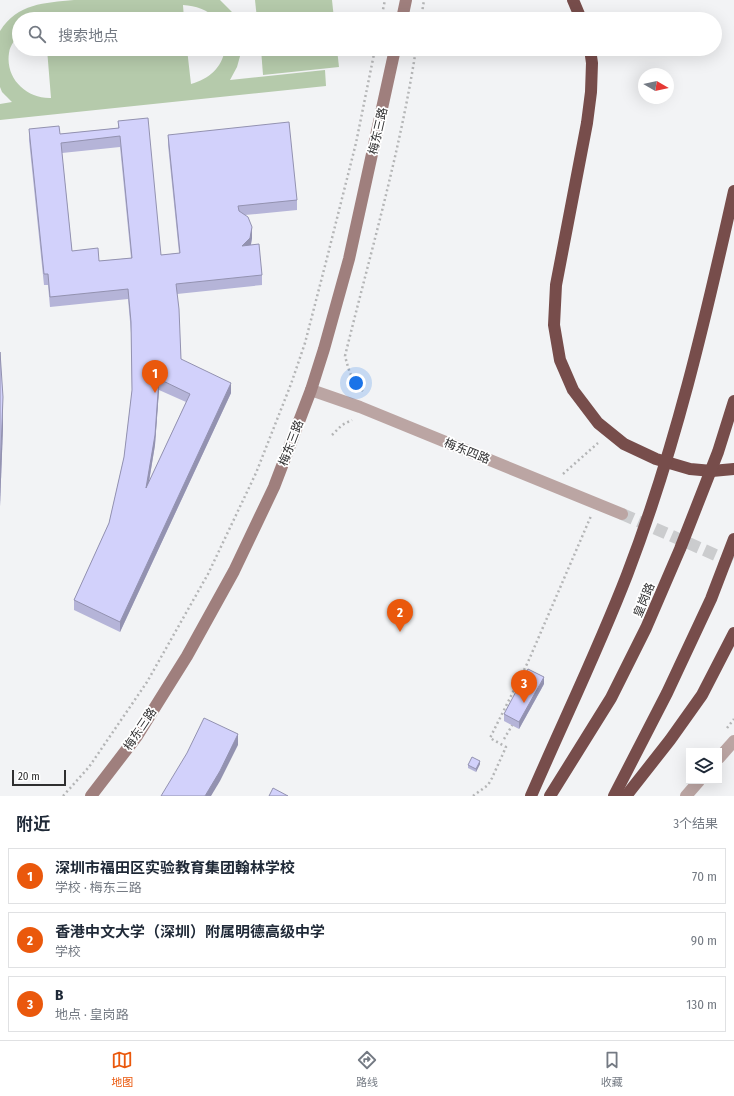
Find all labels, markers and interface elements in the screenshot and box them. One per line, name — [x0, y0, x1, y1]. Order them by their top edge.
search box — [12, 12, 722, 56]
icon: search — [26, 23, 48, 45]
text: 搜索地点 — [58, 27, 118, 45]
north arrow — [638, 68, 674, 104]
street label: 梅东三路 — [366, 106, 390, 156]
pin: 1 — [142, 360, 168, 393]
your location — [346, 373, 366, 393]
street label: 梅东三路 — [276, 418, 306, 468]
street label: 梅东四路 — [442, 436, 492, 466]
street label: 皇岗路 — [631, 581, 657, 619]
pin: 2 — [387, 599, 413, 632]
pin: 3 — [511, 670, 537, 703]
street label: 梅东三路 — [121, 705, 159, 753]
map controls — [686, 748, 722, 784]
button: layers — [686, 748, 722, 784]
scale bar — [12, 768, 66, 787]
text: 20 m — [18, 770, 40, 783]
text: 附近 — [16, 814, 50, 835]
text: 3个结果 — [673, 816, 718, 831]
text: 深圳市福田区实验教育集团翰林学校 — [55, 859, 295, 877]
text: 1 — [27, 869, 33, 884]
text: 70 m — [692, 869, 717, 884]
text: 学校 · 梅东三路 — [55, 880, 142, 895]
text: 香港中文大学（深圳）附属明德高级中学 — [55, 923, 325, 941]
text: 2 — [27, 933, 33, 948]
text: 90 m — [691, 933, 717, 948]
text: 学校 — [55, 944, 81, 959]
text: B — [55, 986, 63, 1004]
text: 3 — [27, 997, 33, 1012]
text: 130 m — [686, 997, 717, 1012]
text: 地点 · 皇岗路 — [55, 1007, 129, 1022]
tab: 地图 — [111, 1049, 133, 1089]
tab: 路线 — [356, 1049, 378, 1089]
tab: 收藏 — [601, 1049, 623, 1089]

